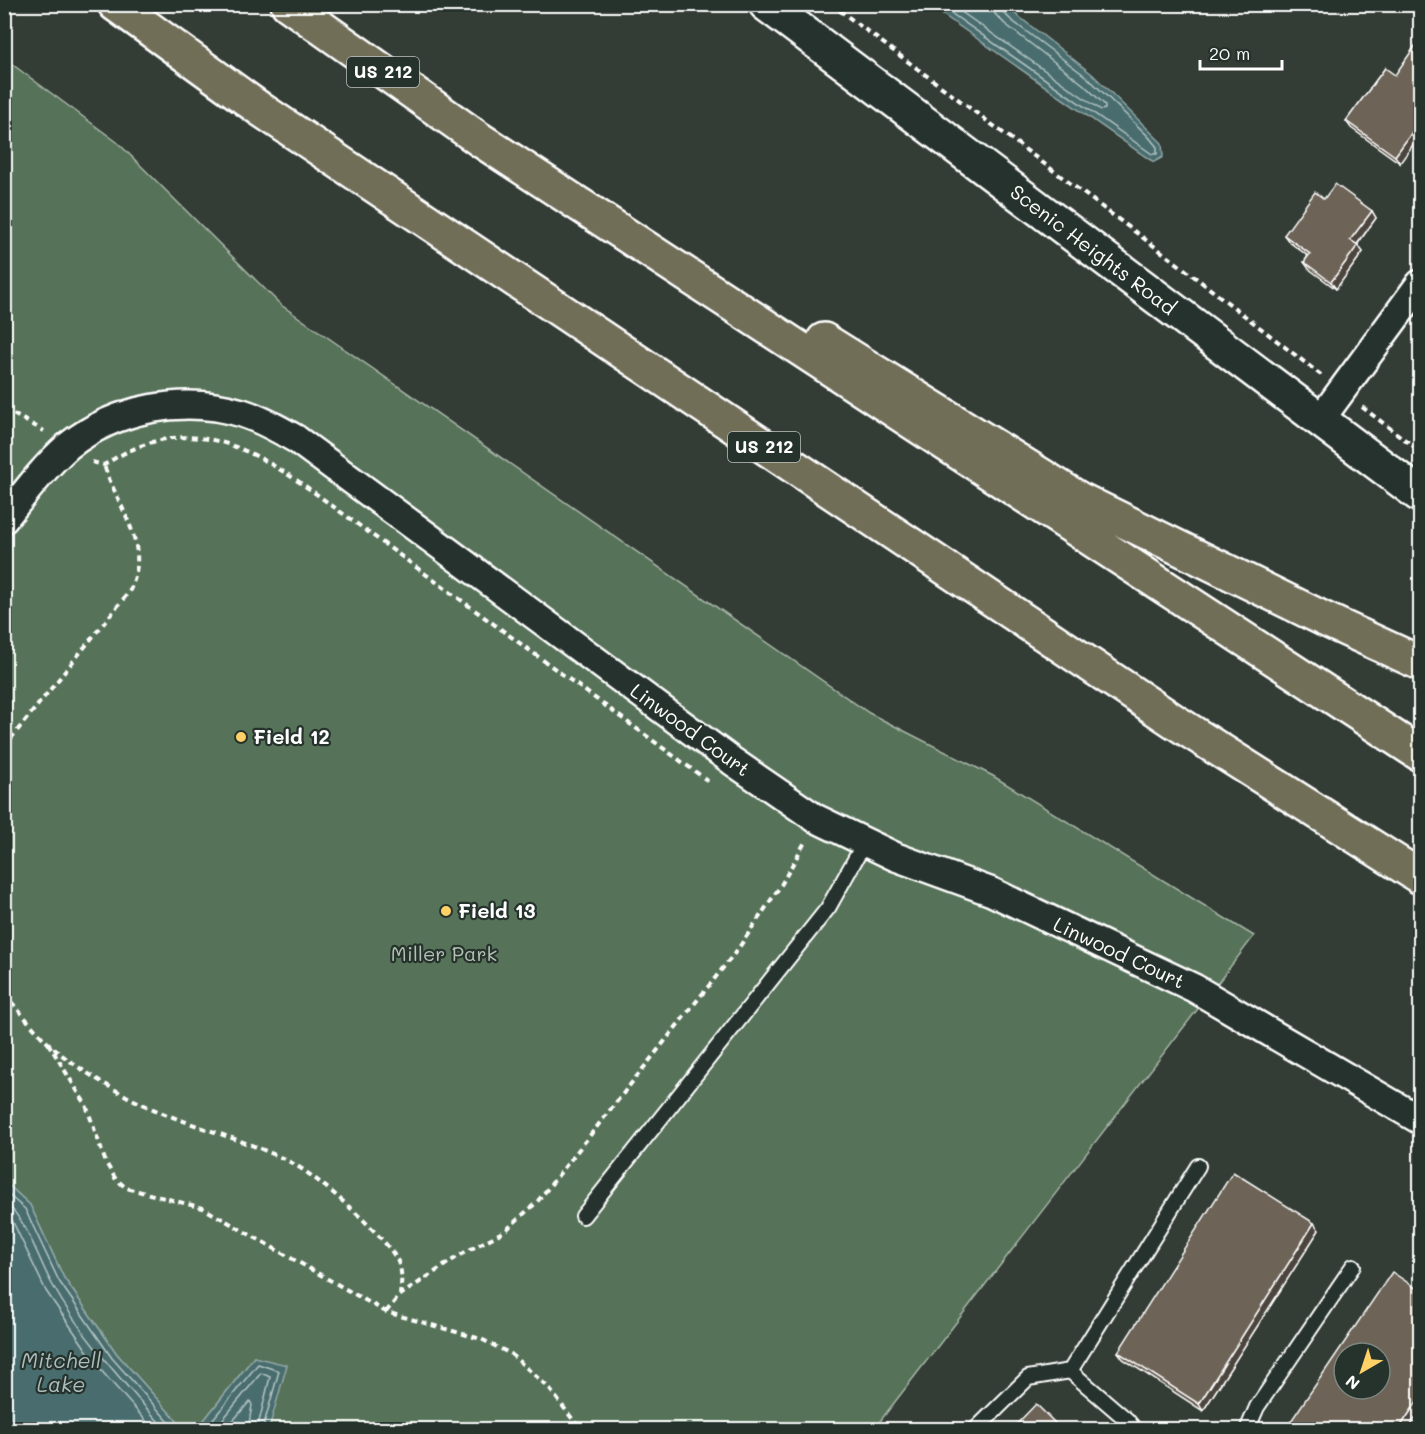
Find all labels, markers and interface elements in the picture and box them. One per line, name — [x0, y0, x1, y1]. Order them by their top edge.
scale bar — [1200, 33, 1282, 71]
text: 20 m — [1209, 41, 1250, 65]
road number: US 212 — [347, 57, 419, 87]
street label: Scenic Heights Road — [1005, 178, 1182, 320]
road number: US 212 — [728, 432, 800, 462]
street label: Linwood Court — [626, 677, 756, 781]
place label: Field 12 — [253, 723, 330, 749]
marker: Field 12 — [234, 730, 248, 744]
place label: Field 13 — [458, 897, 536, 923]
marker: Field 13 — [439, 904, 453, 918]
street label: Linwood Court — [1050, 910, 1189, 994]
park label: Miller Park — [391, 940, 497, 966]
north arrow — [1332, 1341, 1392, 1401]
water label: Mitchell Lake — [21, 1346, 102, 1397]
text: N — [1341, 1371, 1364, 1395]

